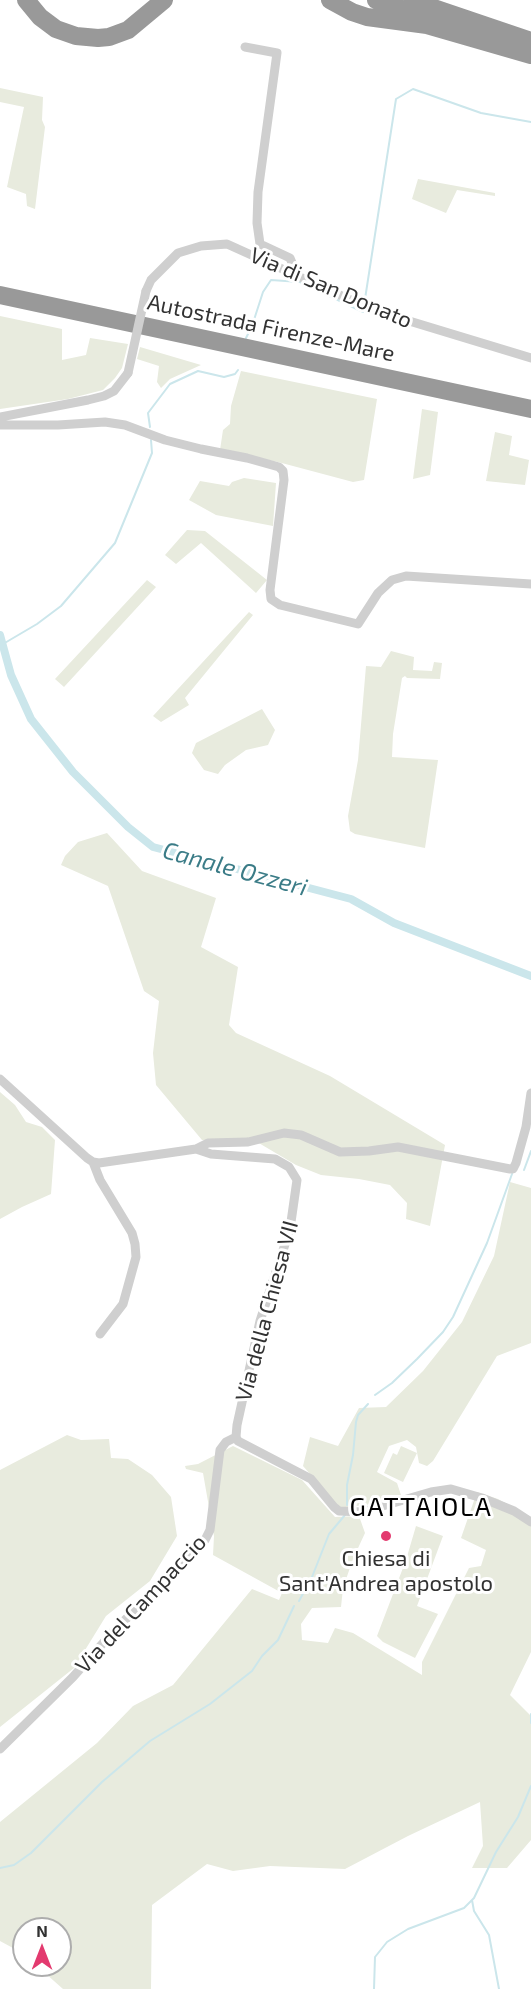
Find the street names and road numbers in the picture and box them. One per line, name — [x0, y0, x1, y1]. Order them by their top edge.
street label: Via di San Donato — [246, 242, 416, 334]
street label: Autostrada Firenze-Mare — [145, 289, 397, 367]
street label: Via della Chiesa VII — [230, 1218, 304, 1404]
street label: Via del Campaccio — [70, 1529, 212, 1679]

